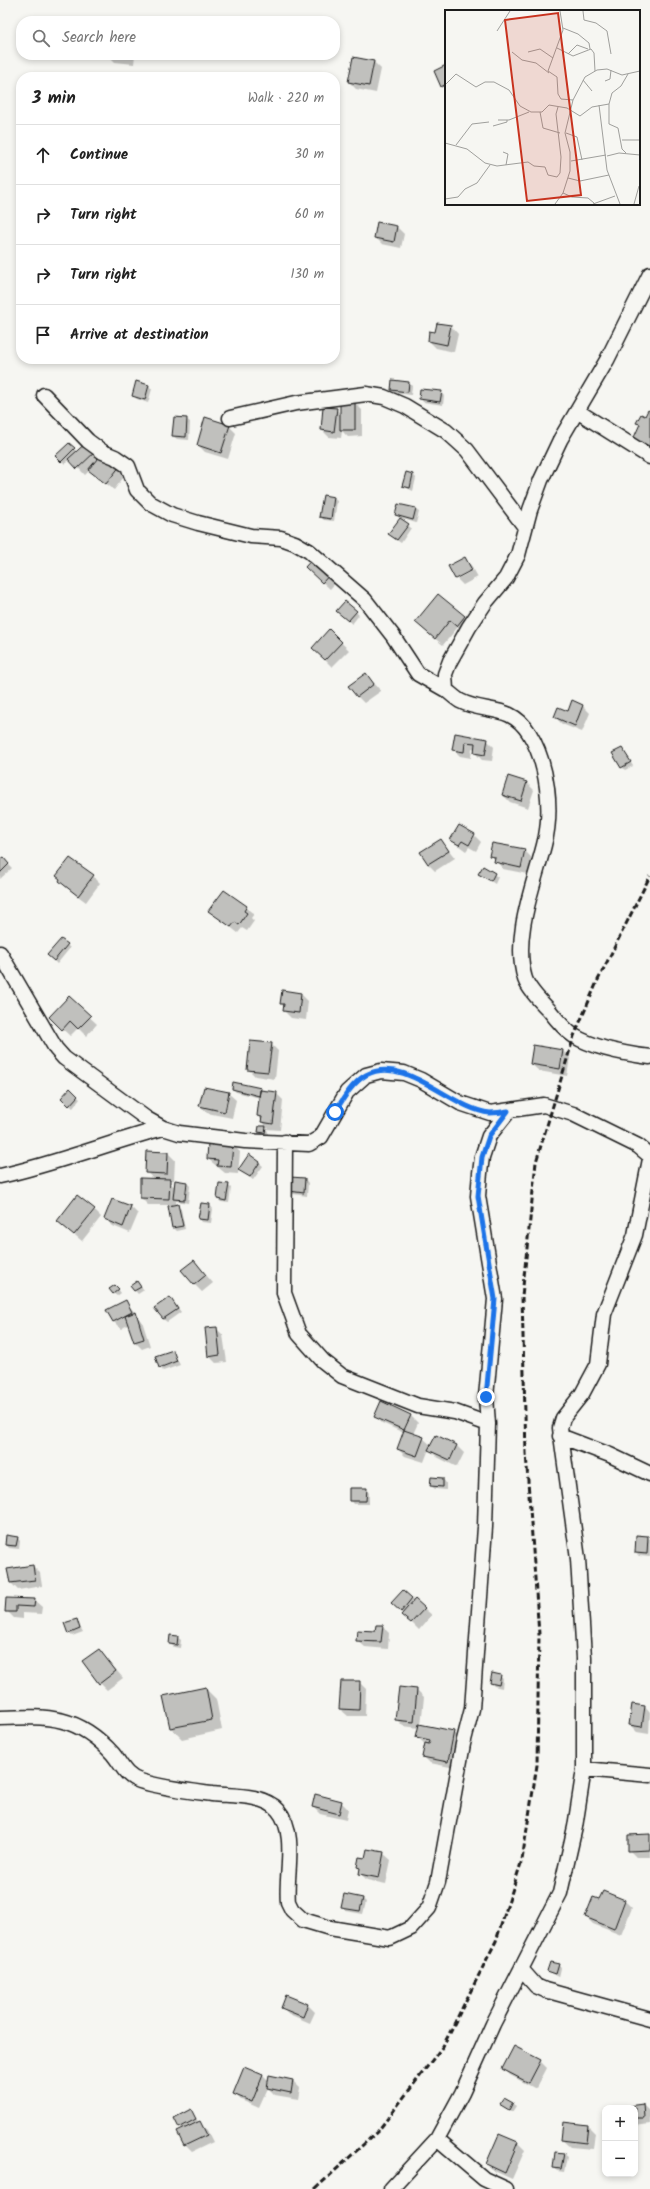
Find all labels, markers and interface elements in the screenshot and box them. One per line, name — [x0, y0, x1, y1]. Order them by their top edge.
inset map — [445, 10, 640, 205]
search box — [16, 16, 340, 60]
text: Search here — [62, 26, 136, 50]
icon: search — [30, 27, 52, 49]
text: 3 min — [32, 85, 76, 112]
text: Walk · 220 m — [248, 88, 324, 109]
text: Continue — [70, 143, 128, 167]
icon: ahead — [32, 144, 54, 166]
text: 30 m — [295, 144, 324, 165]
text: Turn right — [70, 203, 137, 227]
icon: right — [32, 204, 54, 226]
text: 60 m — [295, 204, 324, 225]
text: Turn right — [70, 263, 137, 287]
icon: right — [32, 264, 54, 286]
text: 130 m — [290, 264, 324, 285]
text: Arrive at destination — [70, 323, 209, 347]
icon: arrive — [32, 324, 54, 346]
route start — [326, 1103, 344, 1121]
route end — [477, 1388, 495, 1406]
map controls — [602, 2105, 638, 2177]
button: + — [602, 2105, 638, 2141]
button: − — [602, 2141, 638, 2177]

